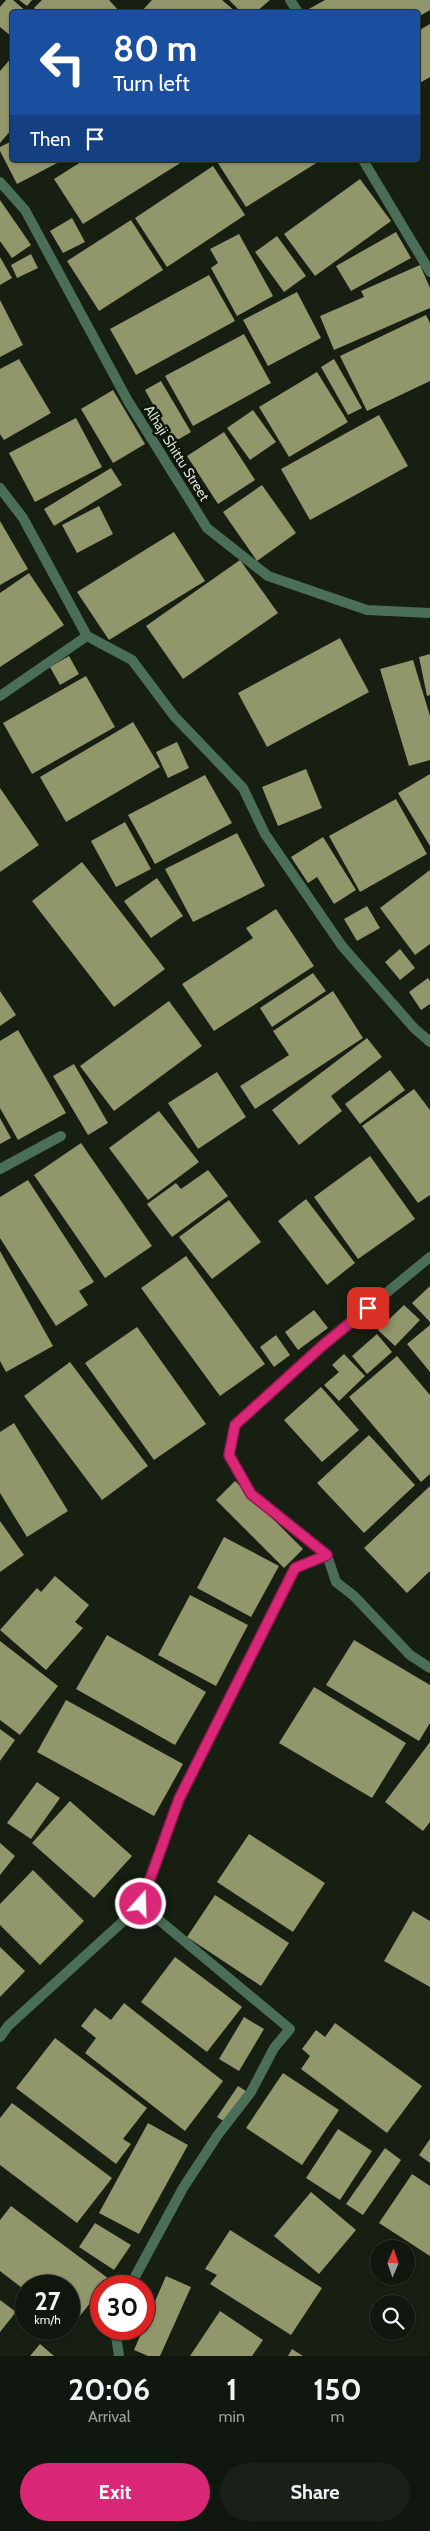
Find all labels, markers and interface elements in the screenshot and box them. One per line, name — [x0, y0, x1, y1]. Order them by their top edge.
text: 80 m — [113, 27, 197, 70]
icon: left — [30, 30, 95, 95]
text: Turn left — [113, 70, 190, 97]
icon: arrive — [81, 125, 109, 153]
text: Then — [30, 128, 71, 151]
street label: Alhaji Shittu Street — [140, 402, 214, 505]
pin — [347, 1287, 389, 1329]
icon: arrive — [354, 1294, 382, 1322]
position arrow — [114, 1877, 166, 1929]
north arrow — [370, 2240, 415, 2285]
map controls — [370, 2240, 415, 2340]
speed limit sign: 30 — [90, 2275, 155, 2340]
text: 27 — [35, 2286, 60, 2316]
button: search — [370, 2295, 415, 2340]
text: km/h — [34, 2312, 61, 2327]
text: 20:06 — [68, 2371, 150, 2408]
text: 1 — [226, 2371, 237, 2408]
text: 150 — [313, 2371, 362, 2408]
text: Arrival — [88, 2407, 131, 2426]
text: min — [218, 2407, 245, 2426]
text: m — [330, 2407, 344, 2426]
button: Exit — [20, 2463, 210, 2521]
button: Share — [220, 2463, 410, 2521]

